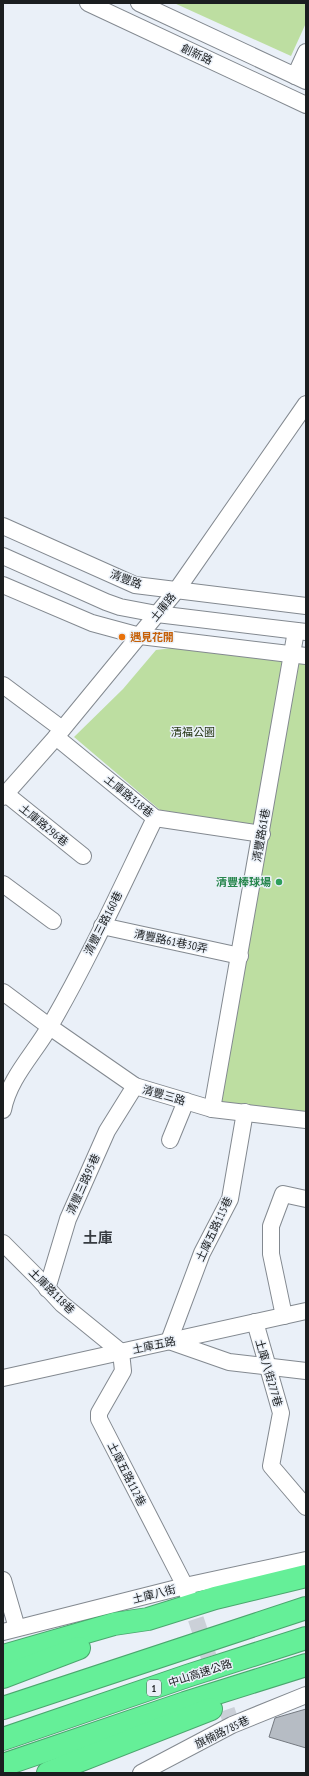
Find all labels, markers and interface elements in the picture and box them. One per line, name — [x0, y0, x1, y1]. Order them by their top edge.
street label: 創新路 — [179, 41, 215, 67]
street label: 清豐路 — [108, 567, 144, 591]
street label: 土庫路 — [147, 590, 179, 624]
place label: 遇見花開 — [130, 630, 174, 644]
marker: 遇見花開 — [117, 632, 127, 642]
park label: 清福公園 — [171, 725, 215, 739]
street label: 土庫路318巷 — [102, 772, 156, 820]
street label: 土庫路296巷 — [17, 801, 71, 849]
street label: 清豐路61巷 — [249, 807, 273, 863]
place label: 清豐棒球場 — [216, 875, 271, 889]
marker: 清豐棒球場 — [274, 877, 284, 887]
street label: 清豐三路160巷 — [81, 889, 125, 957]
street label: 清豐路61巷30弄 — [133, 926, 209, 956]
street label: 清豐三路 — [141, 1082, 187, 1108]
street label: 清豐三路95巷 — [63, 1152, 103, 1216]
street label: 土庫五路115巷 — [193, 1194, 235, 1264]
district label: 土庫 — [83, 1228, 113, 1247]
street label: 土庫路118巷 — [26, 1265, 78, 1317]
street label: 土庫五路 — [131, 1334, 177, 1356]
street label: 土庫八街277巷 — [253, 1337, 285, 1409]
street label: 土庫五路112巷 — [105, 1440, 149, 1508]
street label: 土庫八街 — [131, 1582, 177, 1606]
street label: 中山高速公路 — [166, 1656, 234, 1690]
road number: 1 — [147, 1680, 161, 1696]
street label: 旗楠路785巷 — [192, 1713, 252, 1751]

